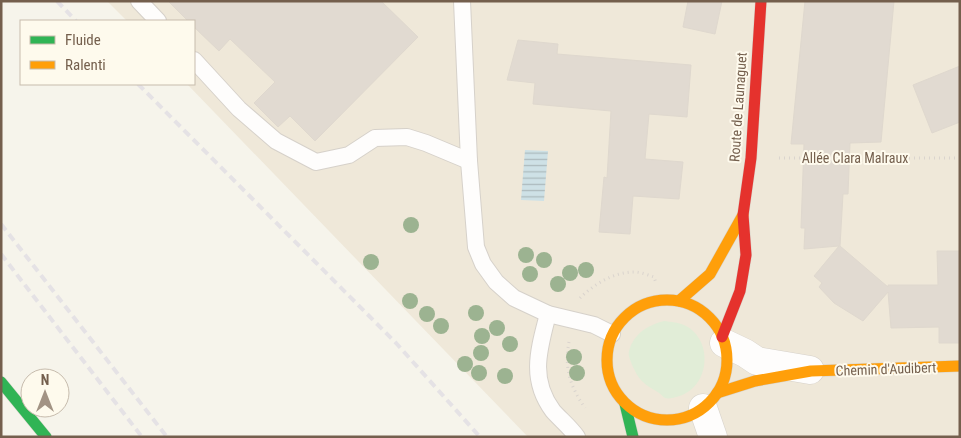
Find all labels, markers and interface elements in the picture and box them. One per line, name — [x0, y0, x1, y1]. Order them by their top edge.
legend — [20, 20, 195, 85]
text: Fluide — [65, 31, 101, 49]
street label: Route de Launaguet — [726, 52, 750, 162]
text: Ralenti — [65, 56, 106, 74]
street label: Allée Clara Malraux — [802, 150, 908, 166]
street label: Chemin d'Audibert — [835, 359, 937, 379]
north arrow — [20, 368, 70, 418]
text: N — [41, 372, 49, 388]

